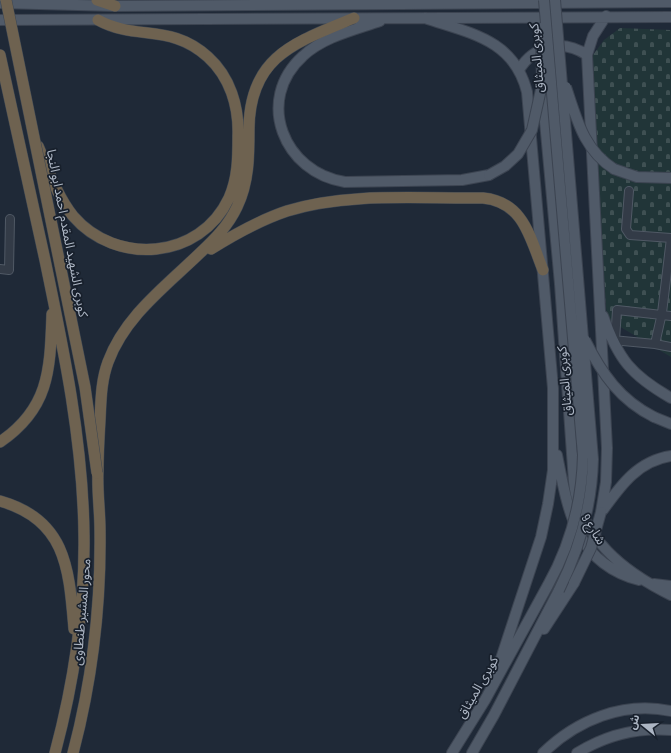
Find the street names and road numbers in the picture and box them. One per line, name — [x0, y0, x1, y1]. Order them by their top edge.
street label: كوبرى الميثاق — [526, 22, 548, 93]
street label: كوبرى الشهيد المقدم احمد ابو النجا — [42, 148, 91, 319]
street label: كوبرى الميثاق — [554, 345, 576, 416]
street label: شارع 9 — [576, 511, 609, 549]
street label: محور المشير طنطاوى — [69, 558, 95, 666]
street label: كوبرى الميثاق — [454, 653, 503, 722]

